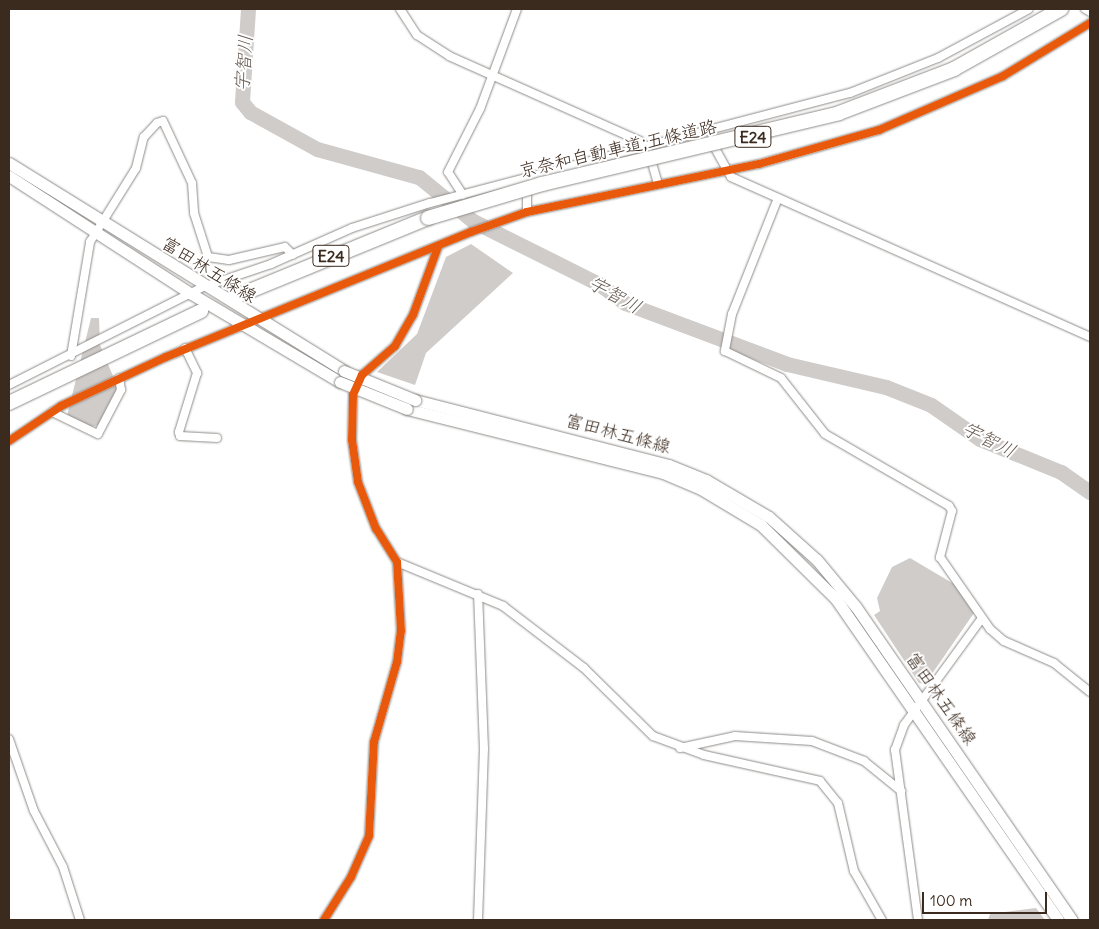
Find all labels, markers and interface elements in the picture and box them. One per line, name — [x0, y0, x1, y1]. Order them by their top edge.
water label: 宇智川 — [231, 34, 257, 92]
street label: 京奈和自動車道;五條道路 — [517, 116, 719, 182]
road number: E24 — [734, 124, 772, 150]
street label: 富田林五條線 — [157, 232, 261, 308]
road number: E24 — [312, 242, 350, 270]
water label: 宇智川 — [585, 271, 645, 319]
street label: 富田林五條線 — [563, 410, 673, 458]
water label: 宇智川 — [958, 417, 1020, 463]
street label: 富田林五條線 — [901, 649, 981, 749]
scale bar — [924, 882, 1049, 914]
text: 100 m — [930, 891, 972, 910]

